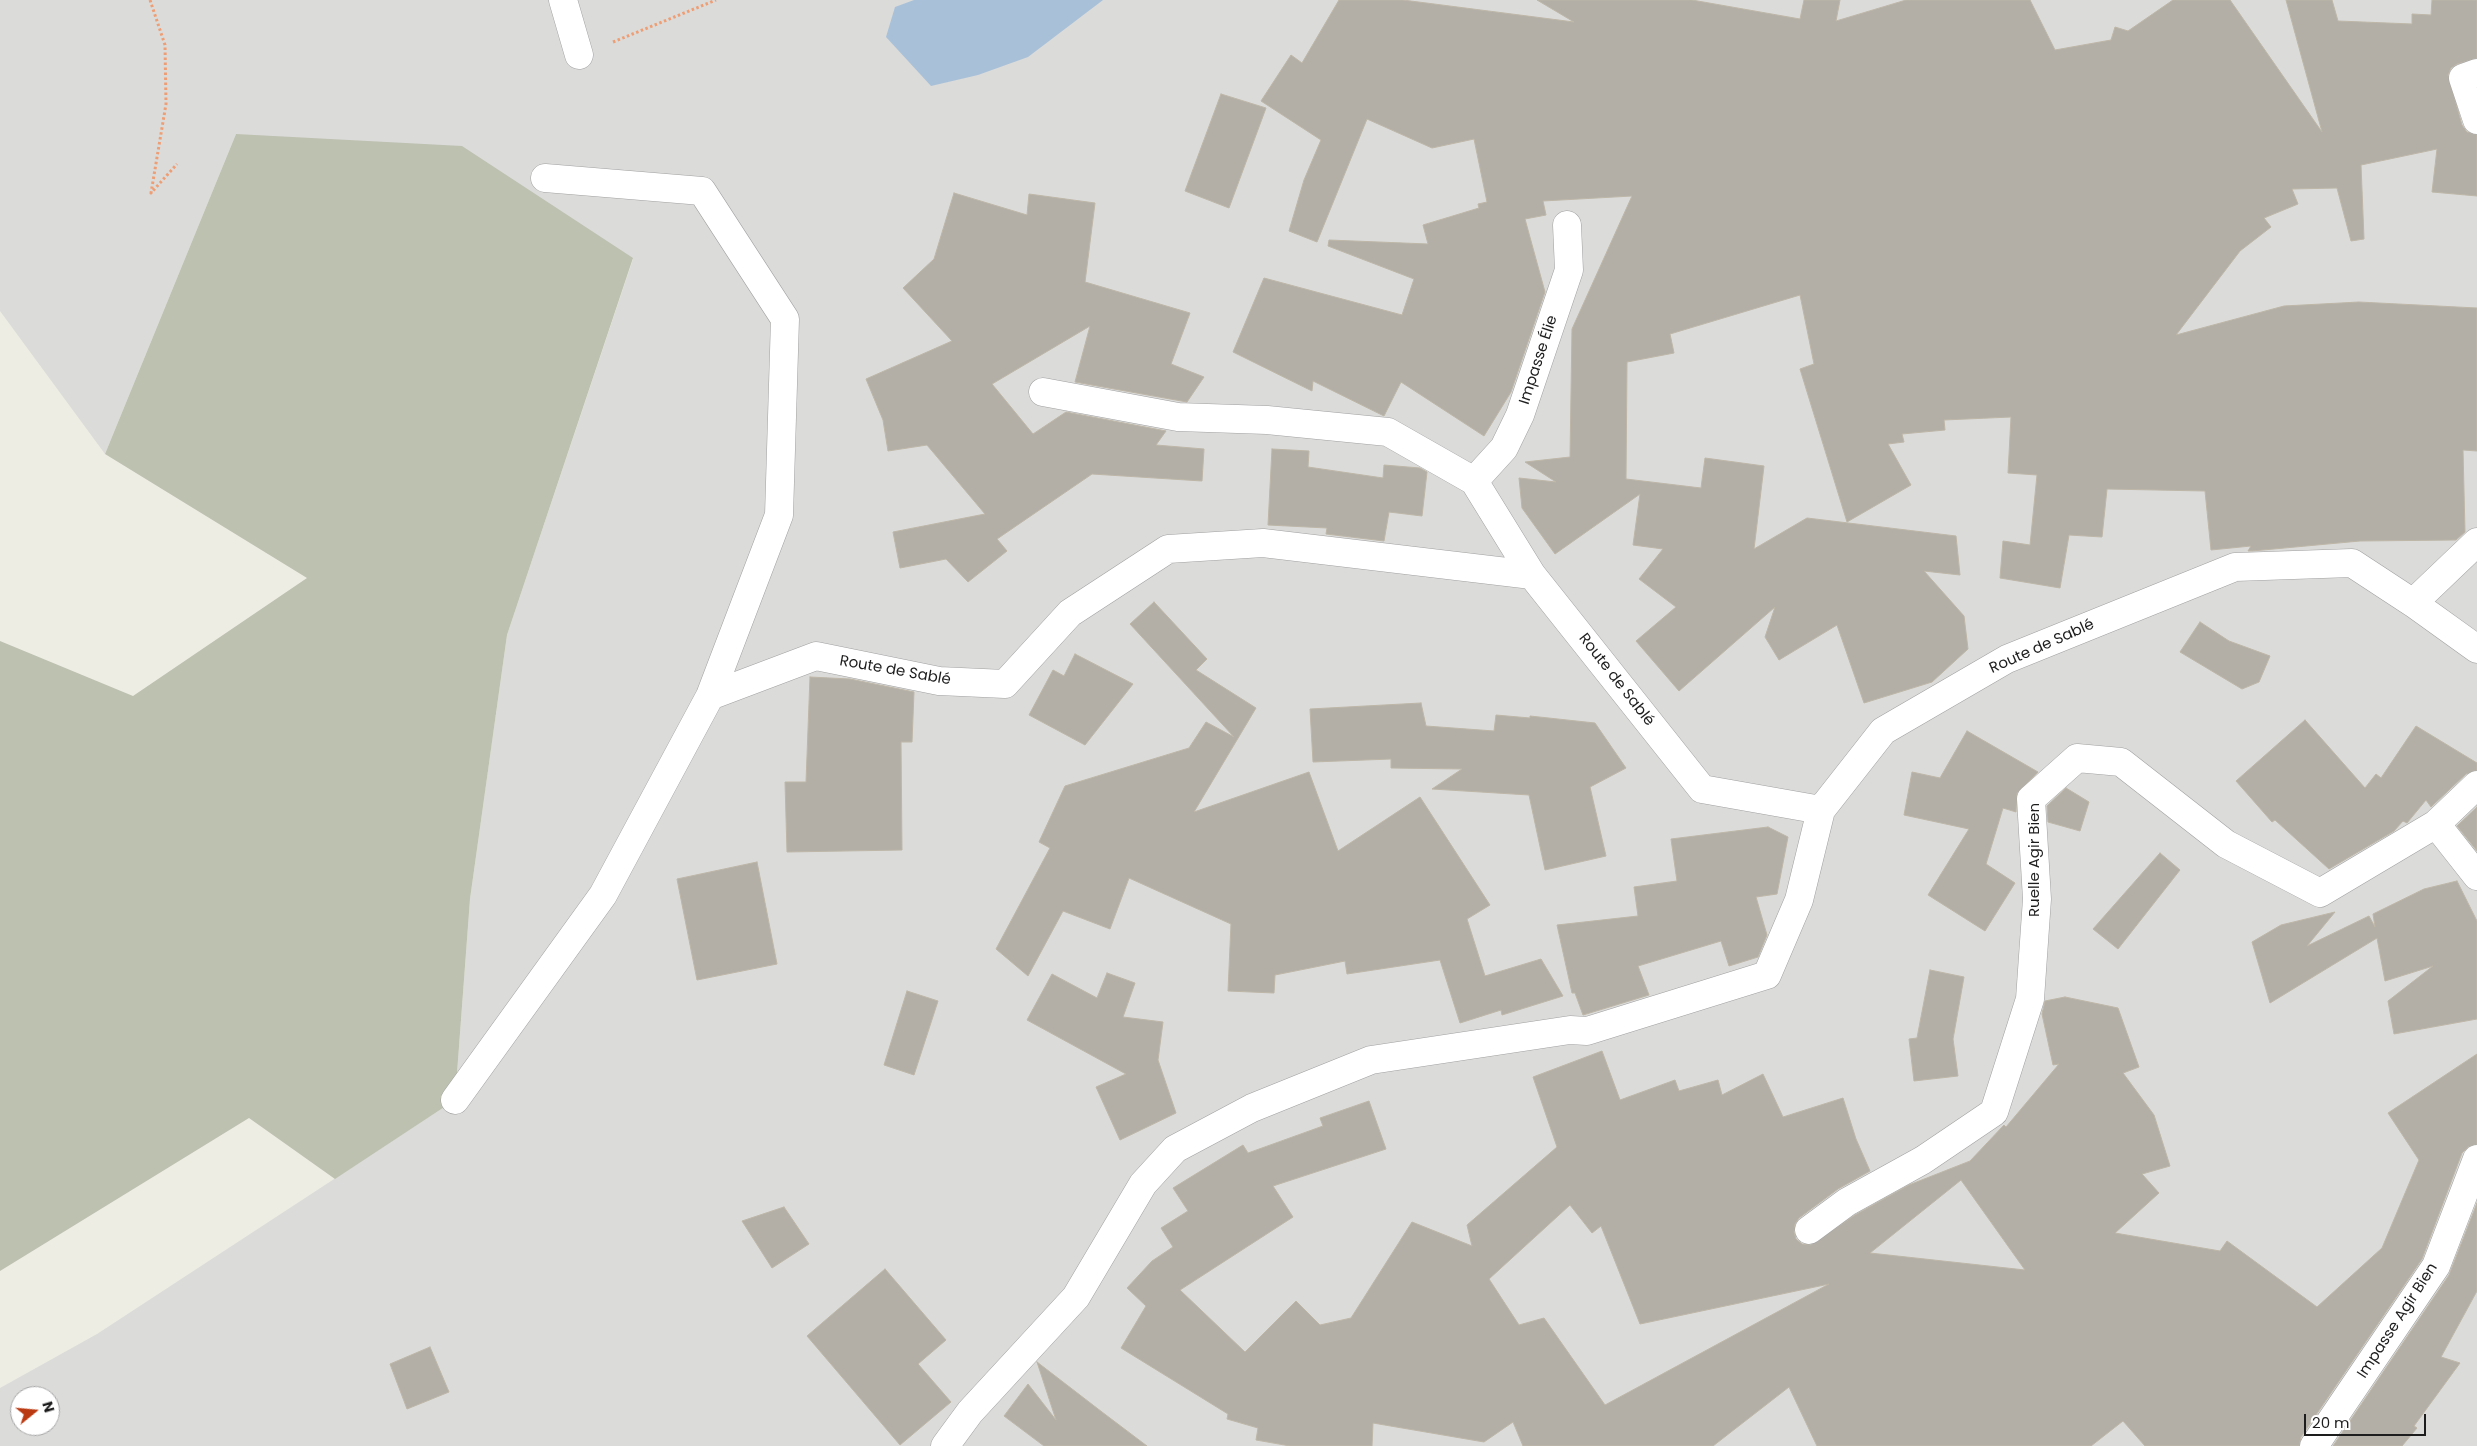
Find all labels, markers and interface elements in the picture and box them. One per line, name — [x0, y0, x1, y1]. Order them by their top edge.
street label: Impasse Élie — [1516, 313, 1562, 407]
street label: Route de Sablé — [1987, 616, 2097, 678]
street label: Route de Sablé — [1574, 630, 1658, 730]
street label: Route de Sablé — [838, 652, 952, 690]
street label: Ruelle Agir Bien — [2026, 803, 2044, 917]
street label: Impasse Agir Bien — [2354, 1260, 2442, 1382]
north arrow — [10, 1386, 60, 1436]
text: N — [37, 1399, 59, 1415]
scale bar — [2307, 1404, 2430, 1436]
text: 20 m — [2312, 1412, 2350, 1433]

